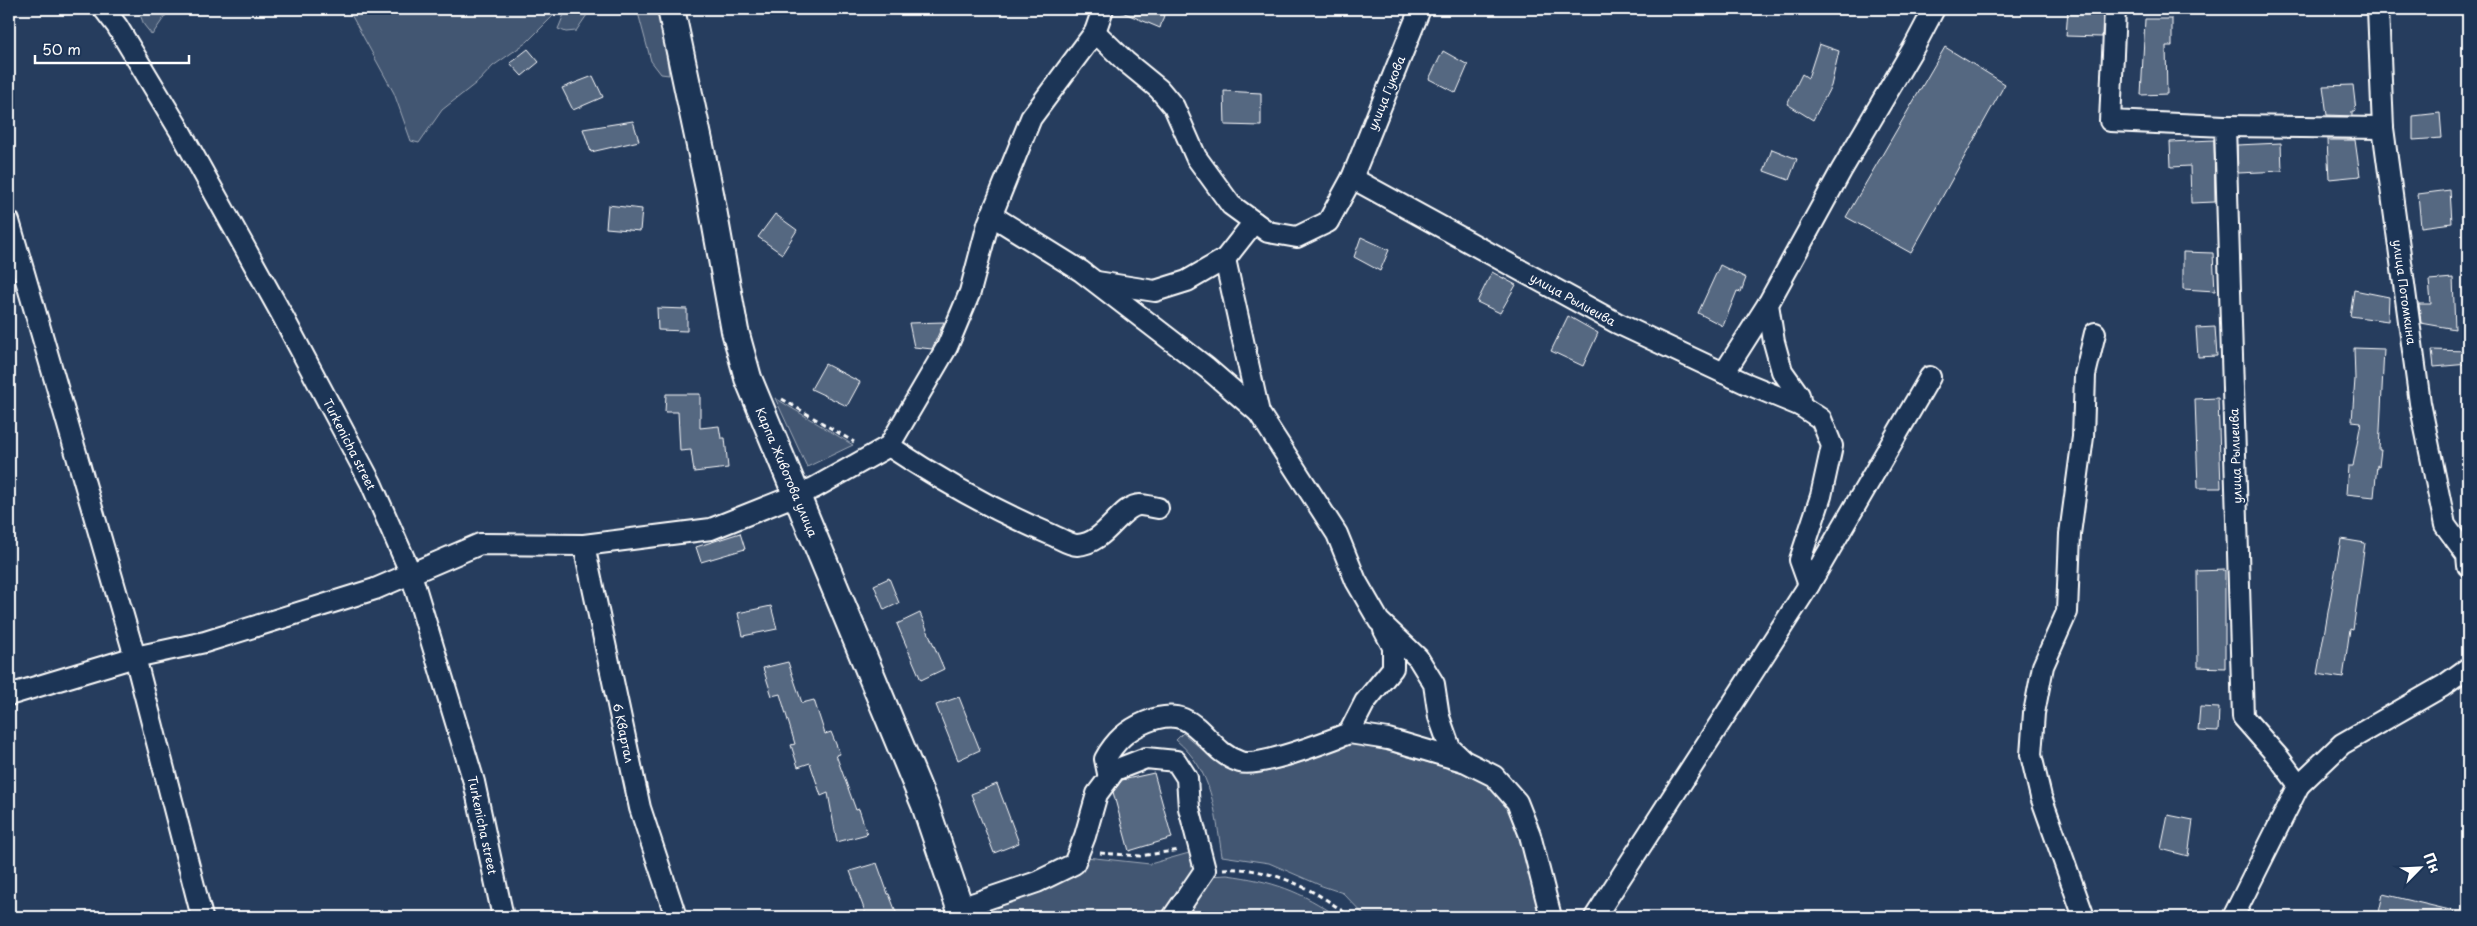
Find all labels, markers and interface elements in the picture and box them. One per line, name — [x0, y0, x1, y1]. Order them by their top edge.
scale bar — [35, 32, 189, 64]
text: 50 m — [42, 37, 81, 60]
street label: улица Гукова — [1363, 52, 1409, 133]
street label: улица Потомкина — [2389, 238, 2421, 346]
street label: улица Рылиеива — [1527, 268, 1620, 330]
street label: Turkenicha street — [319, 395, 381, 493]
street label: Карпа Животова улица — [752, 404, 823, 540]
street label: улица Рылиеива — [2224, 408, 2246, 504]
street label: 6 Квартал — [609, 701, 639, 765]
street label: Turkenicha street — [464, 774, 502, 876]
north arrow — [2394, 844, 2444, 894]
text: Пн — [2419, 849, 2446, 876]

